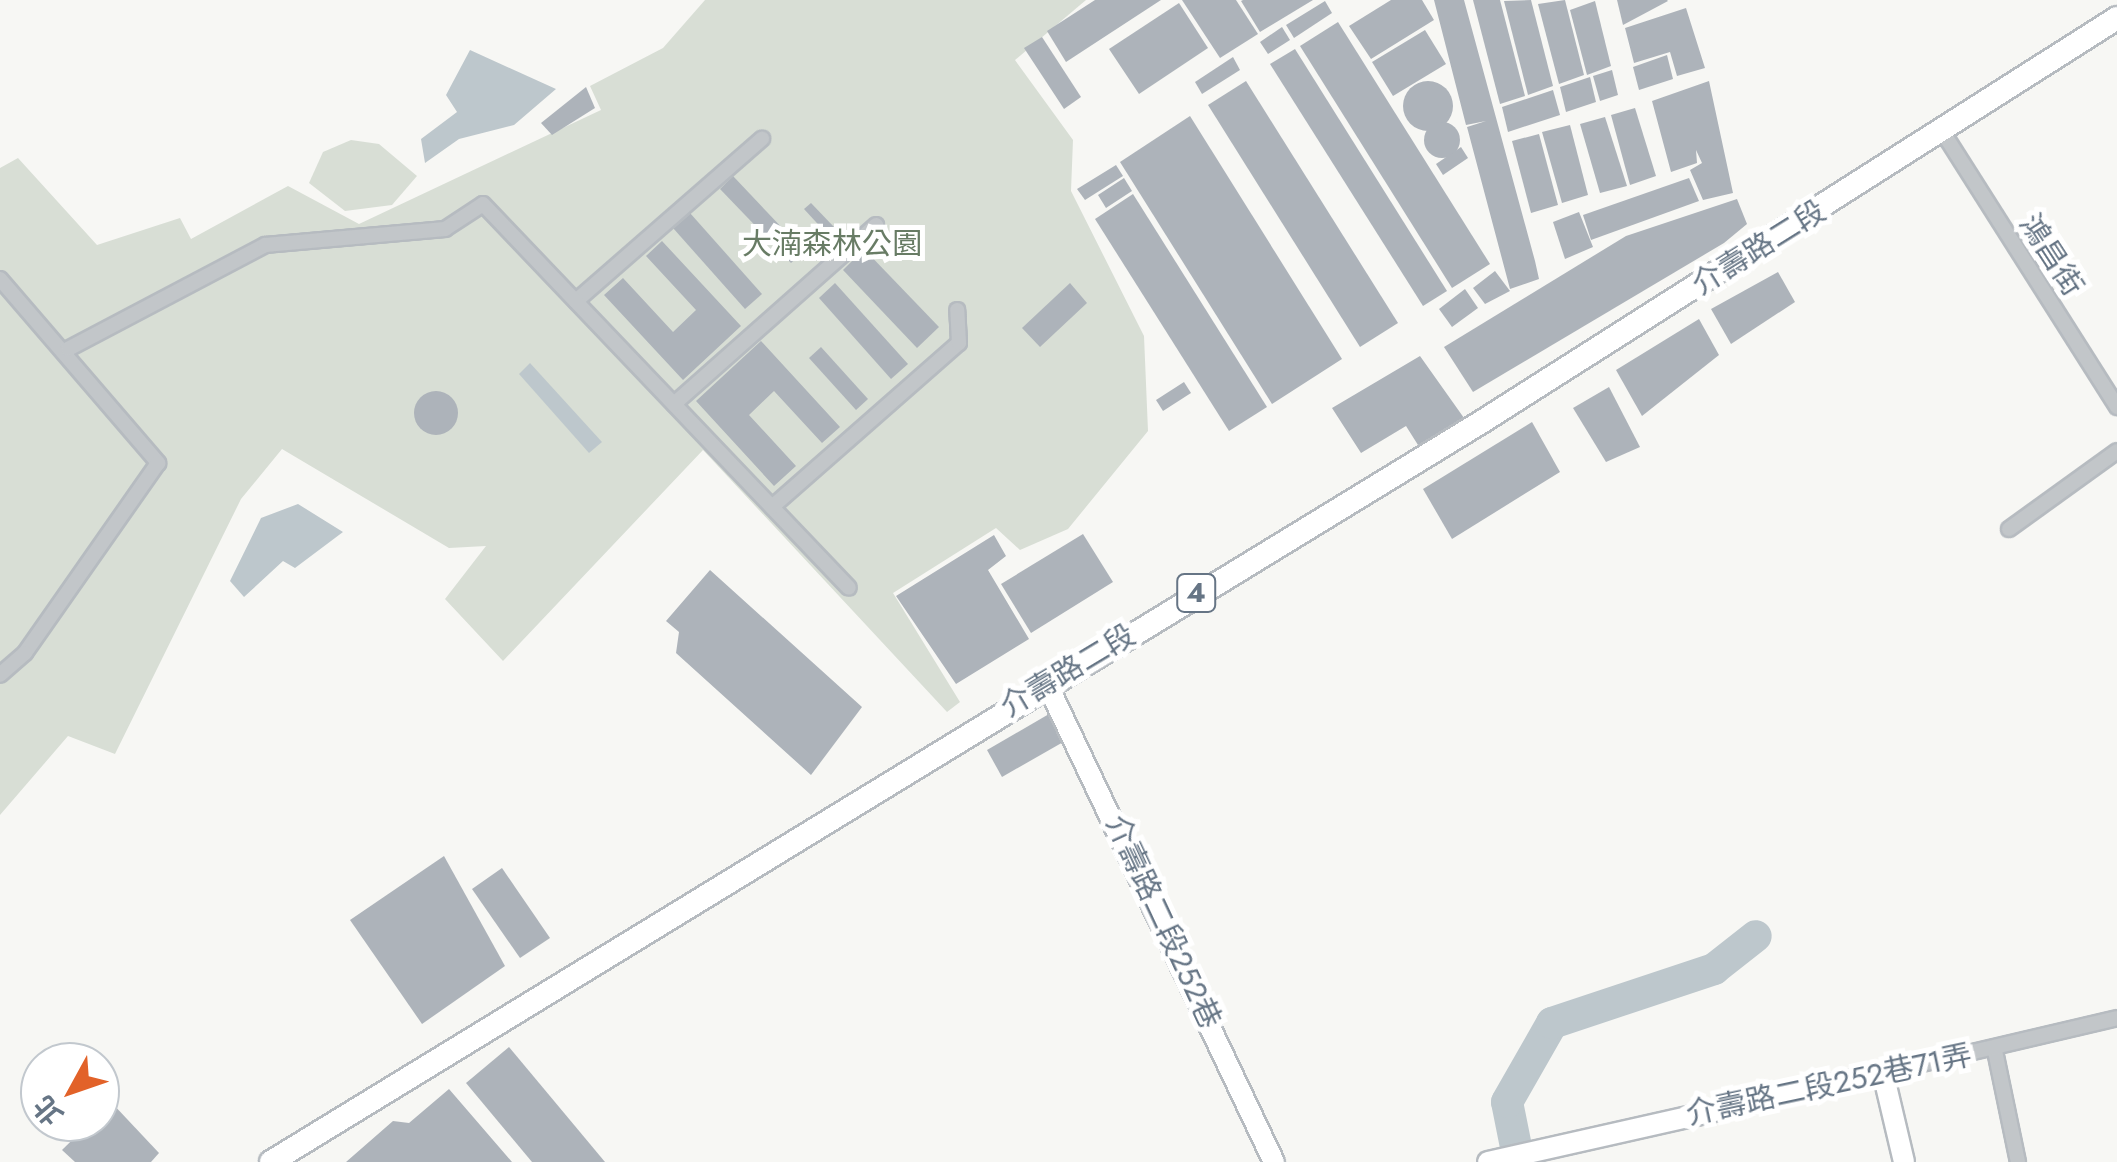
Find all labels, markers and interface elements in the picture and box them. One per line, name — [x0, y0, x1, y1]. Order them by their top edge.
street label: 介壽路二段 — [1686, 193, 1832, 303]
street label: 鴻昌街 — [2011, 207, 2091, 303]
park label: 大湳森林公園 — [742, 226, 922, 262]
road number: 4 — [1176, 570, 1216, 616]
street label: 介壽路二段 — [994, 617, 1142, 725]
street label: 介壽路二段252巷 — [1098, 810, 1228, 1034]
street label: 介壽路二段252巷71弄 — [1683, 1037, 1975, 1133]
north arrow — [20, 1042, 120, 1142]
text: 北 — [23, 1086, 73, 1134]

